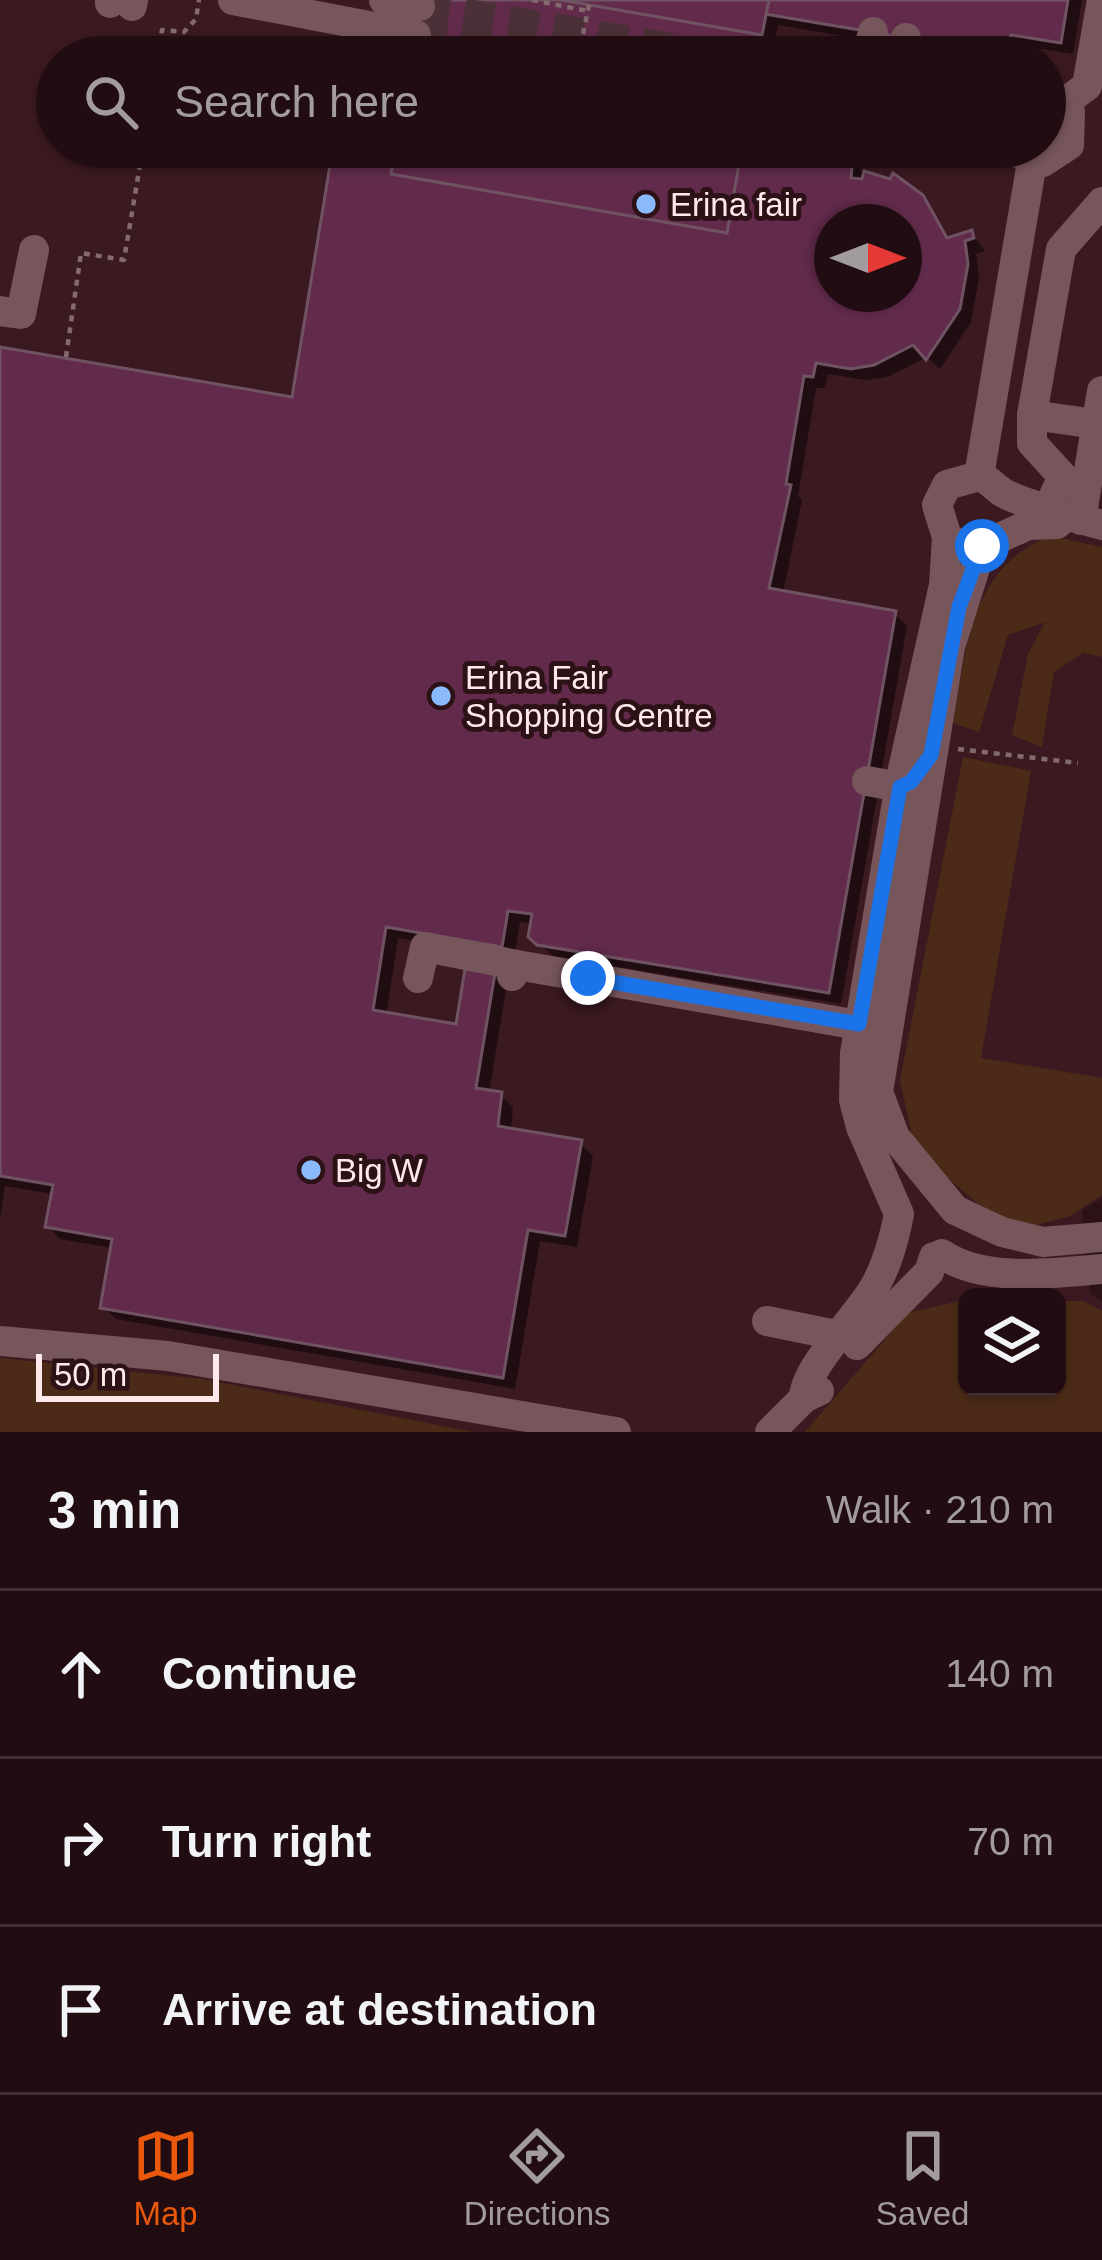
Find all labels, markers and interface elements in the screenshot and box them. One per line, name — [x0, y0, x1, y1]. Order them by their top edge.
search box — [36, 36, 1066, 168]
icon: search — [78, 69, 144, 135]
text: Search here — [174, 76, 419, 127]
place label: Erina fair — [670, 186, 802, 223]
marker: Erina fair — [633, 191, 659, 217]
north arrow — [814, 204, 922, 312]
route start — [955, 519, 1009, 573]
place label: Erina Fair Shopping Centre — [465, 659, 713, 734]
marker: Erina Fair Shopping Centre — [428, 683, 454, 709]
route end — [561, 951, 615, 1005]
place label: Big W — [335, 1152, 424, 1189]
marker: Big W — [298, 1157, 324, 1183]
map controls — [958, 1288, 1066, 1396]
button: layers — [958, 1288, 1066, 1396]
scale bar — [36, 1348, 219, 1401]
text: 50 m — [54, 1356, 127, 1393]
text: 3 min — [48, 1482, 181, 1539]
text: Walk · 210 m — [826, 1488, 1054, 1531]
icon: ahead — [48, 1641, 114, 1707]
text: Continue — [162, 1648, 357, 1699]
text: 140 m — [946, 1652, 1054, 1695]
icon: right — [48, 1809, 114, 1875]
text: Turn right — [162, 1816, 371, 1867]
text: 70 m — [967, 1820, 1054, 1863]
icon: arrive — [48, 1977, 114, 2043]
text: Arrive at destination — [162, 1984, 597, 2035]
tab: Map — [133, 2123, 199, 2233]
tab: Directions — [464, 2123, 611, 2233]
tab: Saved — [876, 2123, 969, 2233]

